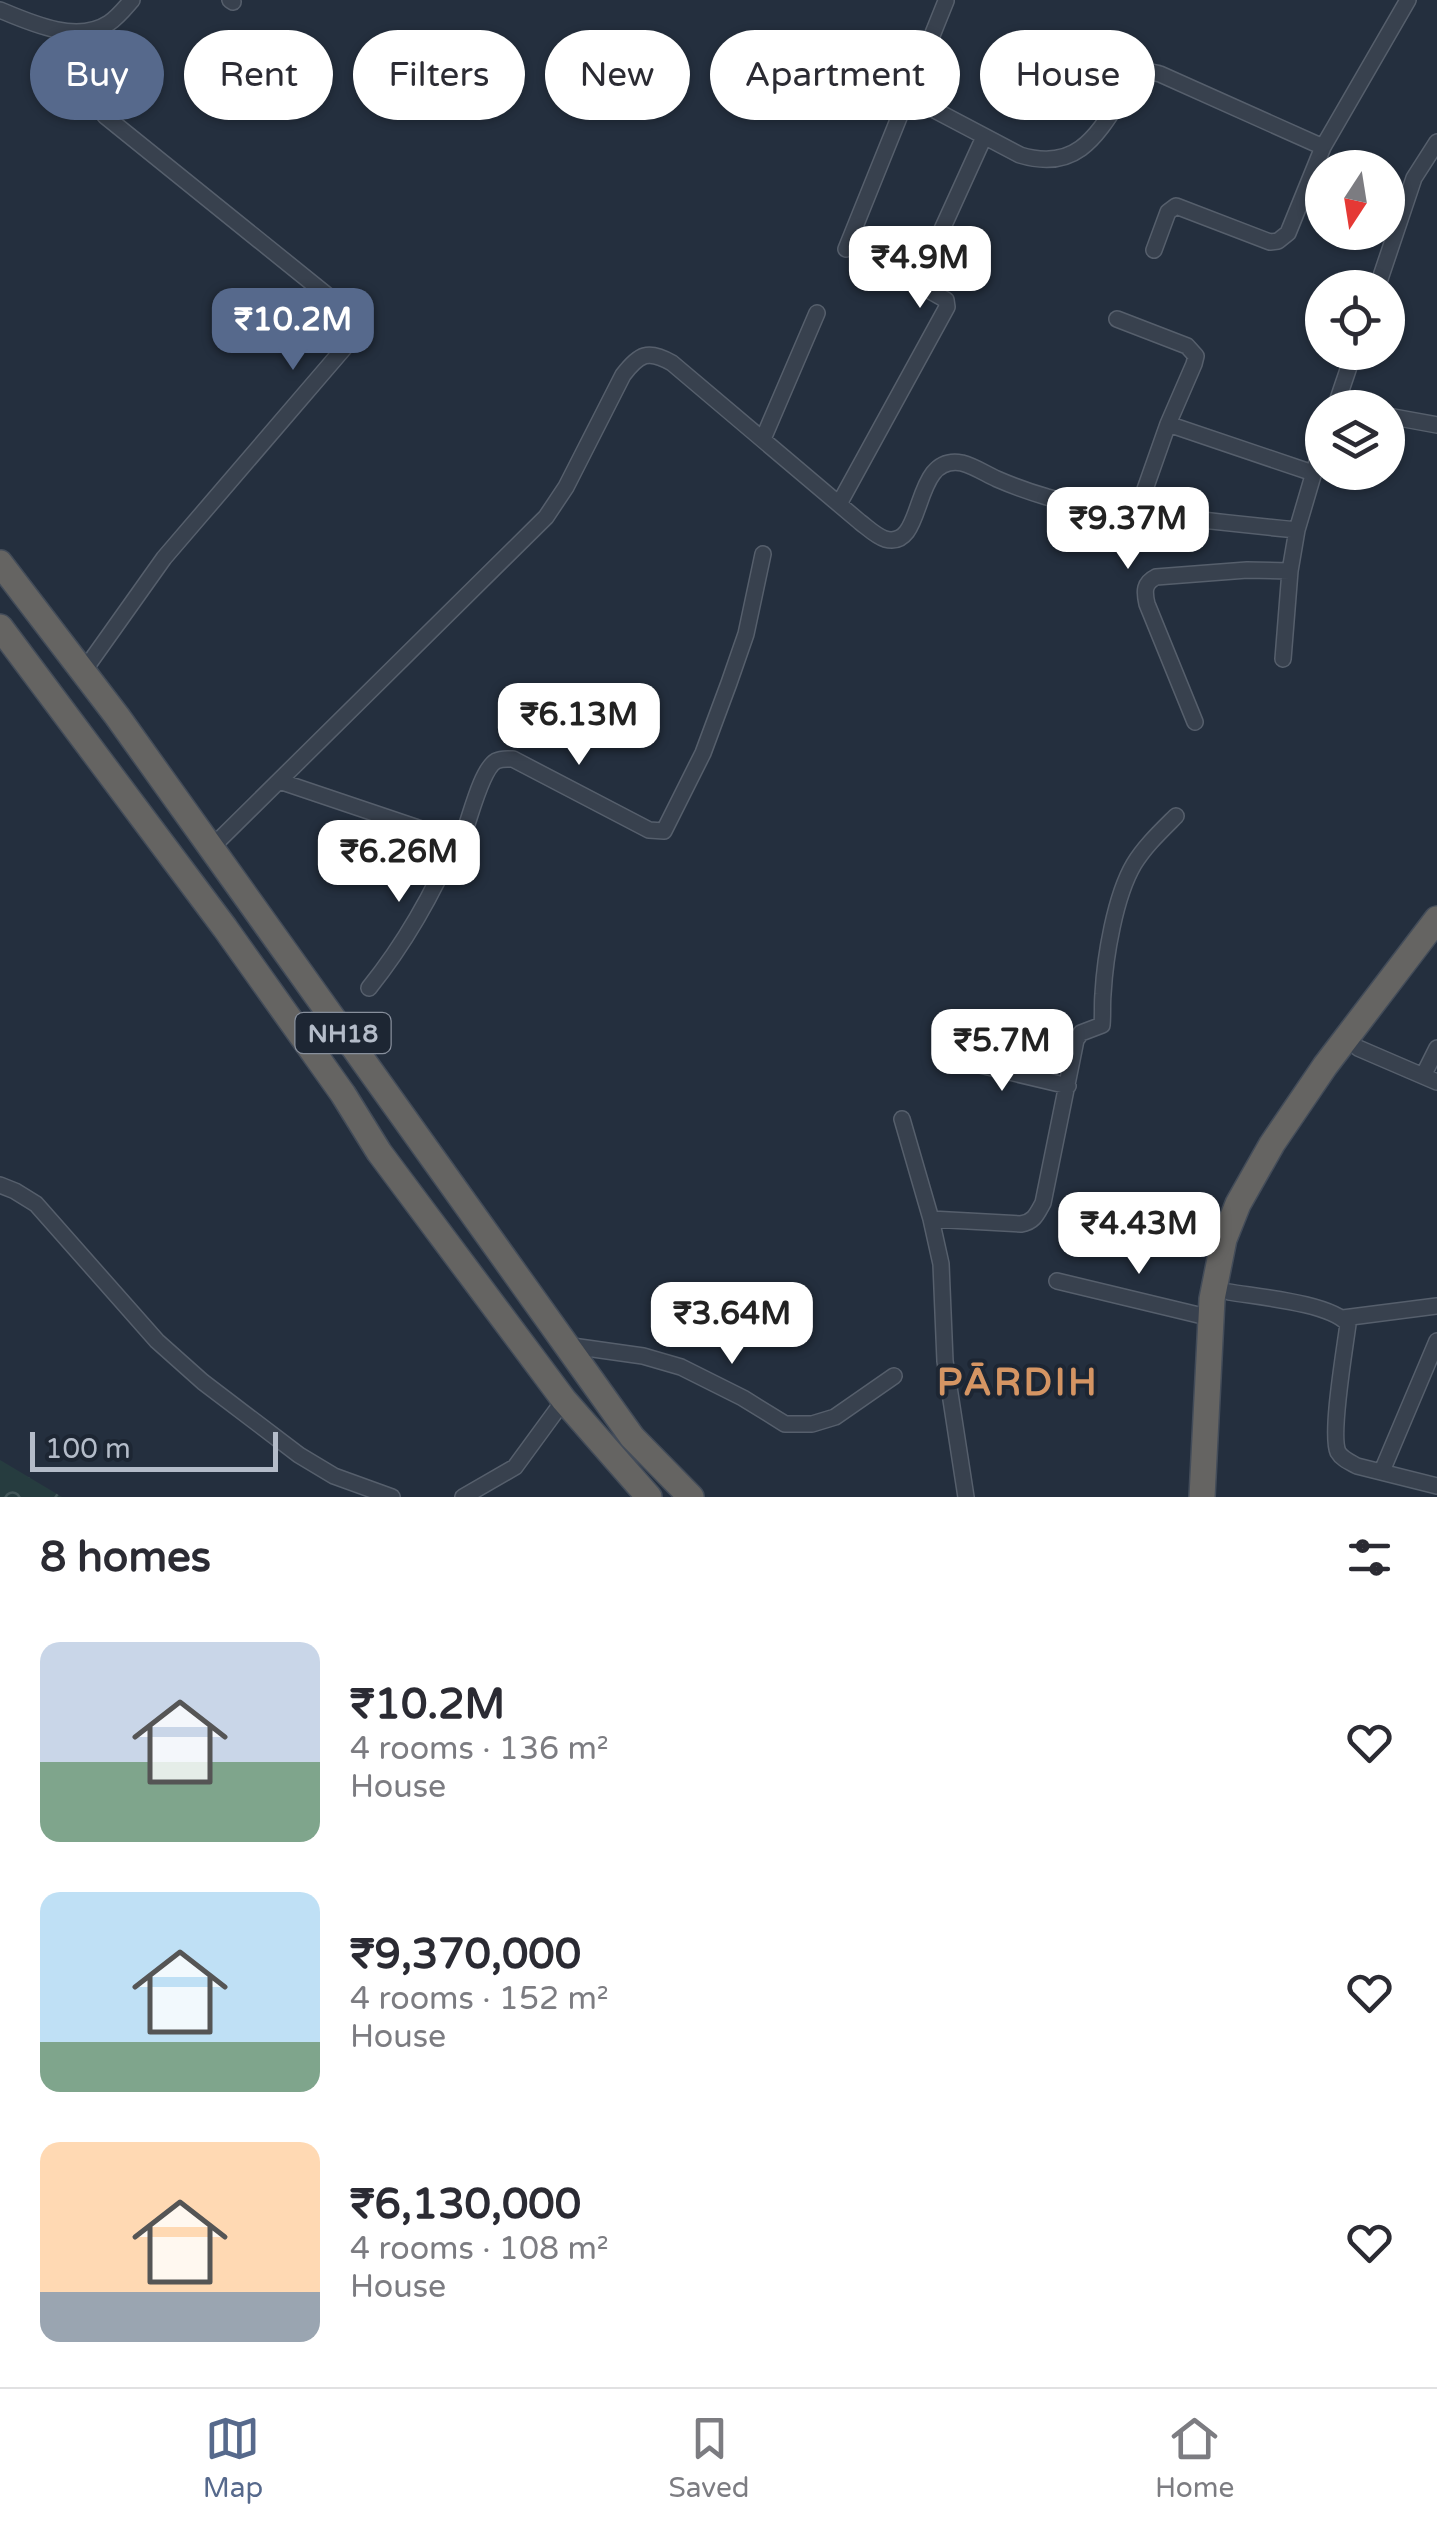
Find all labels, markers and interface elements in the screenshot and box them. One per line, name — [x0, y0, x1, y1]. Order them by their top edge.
chip: Buy — [30, 30, 164, 120]
chip: Rent — [184, 30, 333, 120]
chip: Filters — [353, 30, 525, 120]
chip: New — [545, 30, 690, 120]
chip: Apartment — [710, 30, 960, 120]
chip: House — [980, 30, 1155, 120]
north arrow — [1305, 150, 1405, 250]
map controls — [1305, 150, 1405, 490]
pin: ₹4.9M — [850, 226, 990, 311]
text: ₹4.9M — [871, 239, 969, 277]
button: locate — [1305, 270, 1405, 370]
pin: ₹10.2M — [212, 288, 374, 373]
text: ₹10.2M — [234, 301, 352, 339]
button: layers — [1305, 390, 1405, 490]
pin: ₹9.37M — [1047, 487, 1209, 572]
text: ₹9.37M — [1069, 500, 1187, 538]
pin: ₹6.13M — [498, 683, 660, 768]
text: ₹6.13M — [520, 696, 638, 734]
pin: ₹6.26M — [318, 820, 480, 905]
text: ₹6.26M — [340, 833, 458, 871]
pin: ₹5.7M — [932, 1009, 1072, 1094]
road number: NH18 — [296, 1013, 390, 1053]
text: ₹5.7M — [953, 1022, 1051, 1060]
pin: ₹4.43M — [1058, 1192, 1220, 1277]
text: ₹4.43M — [1080, 1205, 1198, 1243]
pin: ₹3.64M — [651, 1282, 813, 1367]
text: ₹3.64M — [673, 1295, 791, 1333]
district label: PĀRDIH — [937, 1360, 1099, 1406]
scale bar — [30, 1427, 278, 1472]
text: 100 m — [45, 1432, 131, 1466]
icon: filters — [1342, 1530, 1397, 1585]
text: 8 homes — [40, 1532, 211, 1583]
text: ₹10.2M — [350, 1679, 505, 1730]
icon: home — [120, 1682, 240, 1802]
icon: heart — [1342, 1715, 1397, 1770]
text: 4 rooms · 136 m² — [350, 1730, 609, 1768]
text: House — [350, 1768, 446, 1806]
text: ₹9,370,000 — [350, 1929, 581, 1980]
icon: home — [120, 1932, 240, 2052]
icon: heart — [1342, 1965, 1397, 2020]
text: 4 rooms · 152 m² — [350, 1980, 609, 2018]
text: House — [350, 2018, 446, 2056]
text: ₹6,130,000 — [350, 2179, 581, 2230]
icon: home — [120, 2182, 240, 2302]
icon: heart — [1342, 2215, 1397, 2270]
text: 4 rooms · 108 m² — [350, 2230, 609, 2268]
text: House — [350, 2268, 446, 2306]
tab: Map — [203, 2411, 263, 2505]
tab: Saved — [669, 2411, 750, 2505]
tab: Home — [1155, 2411, 1234, 2505]

